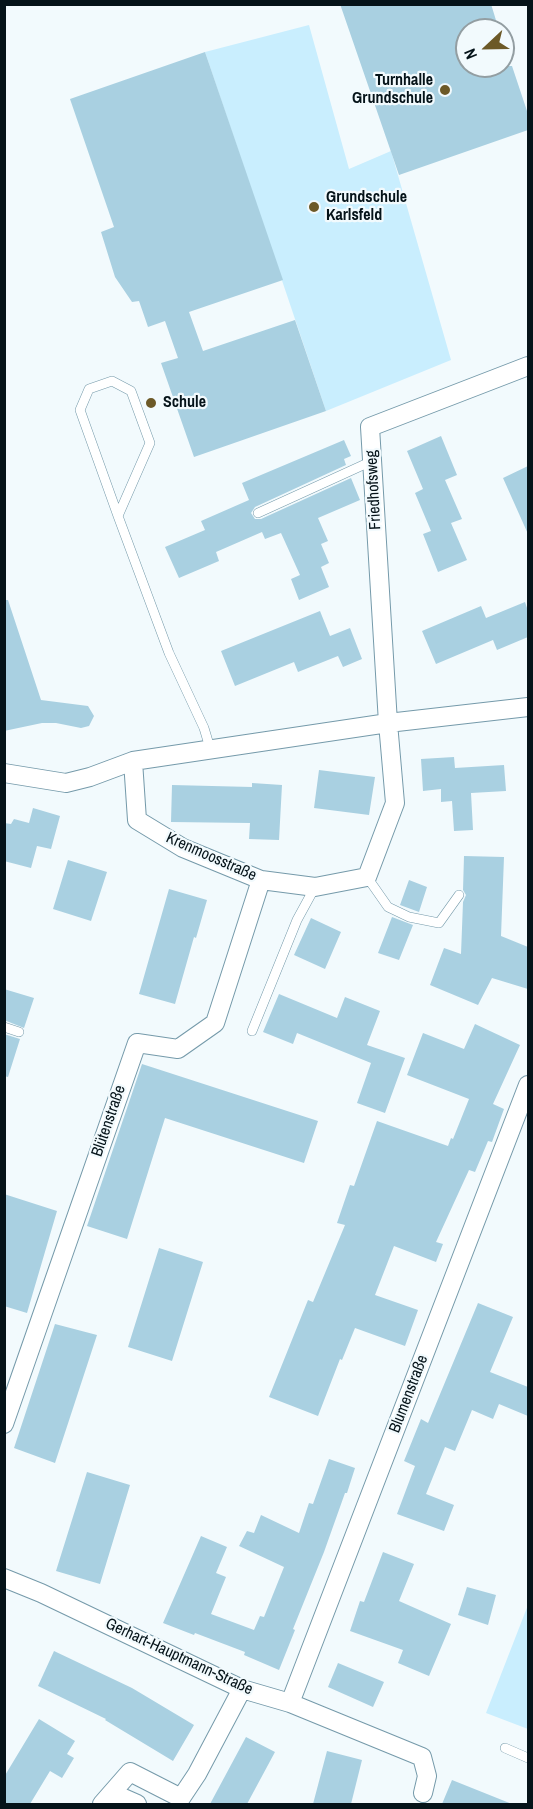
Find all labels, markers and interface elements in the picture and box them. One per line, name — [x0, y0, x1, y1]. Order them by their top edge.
north arrow — [455, 18, 515, 78]
text: N — [458, 45, 482, 63]
place label: Turnhalle Grundschule — [352, 71, 433, 109]
marker: Turnhalle Grundschule — [438, 83, 452, 97]
place label: Grundschule Karlsfeld — [326, 188, 407, 226]
marker: Grundschule Karlsfeld — [307, 200, 321, 214]
place label: Schule — [163, 393, 206, 413]
marker: Schule — [144, 396, 158, 410]
street label: Friedhofsweg — [362, 450, 386, 530]
street label: Krenmoosstraße — [163, 829, 259, 885]
street label: Blütenstraße — [88, 1083, 130, 1159]
street label: Blumenstraße — [385, 1352, 433, 1436]
street label: Gerhart-Hauptmann-Straße — [102, 1614, 256, 1700]

